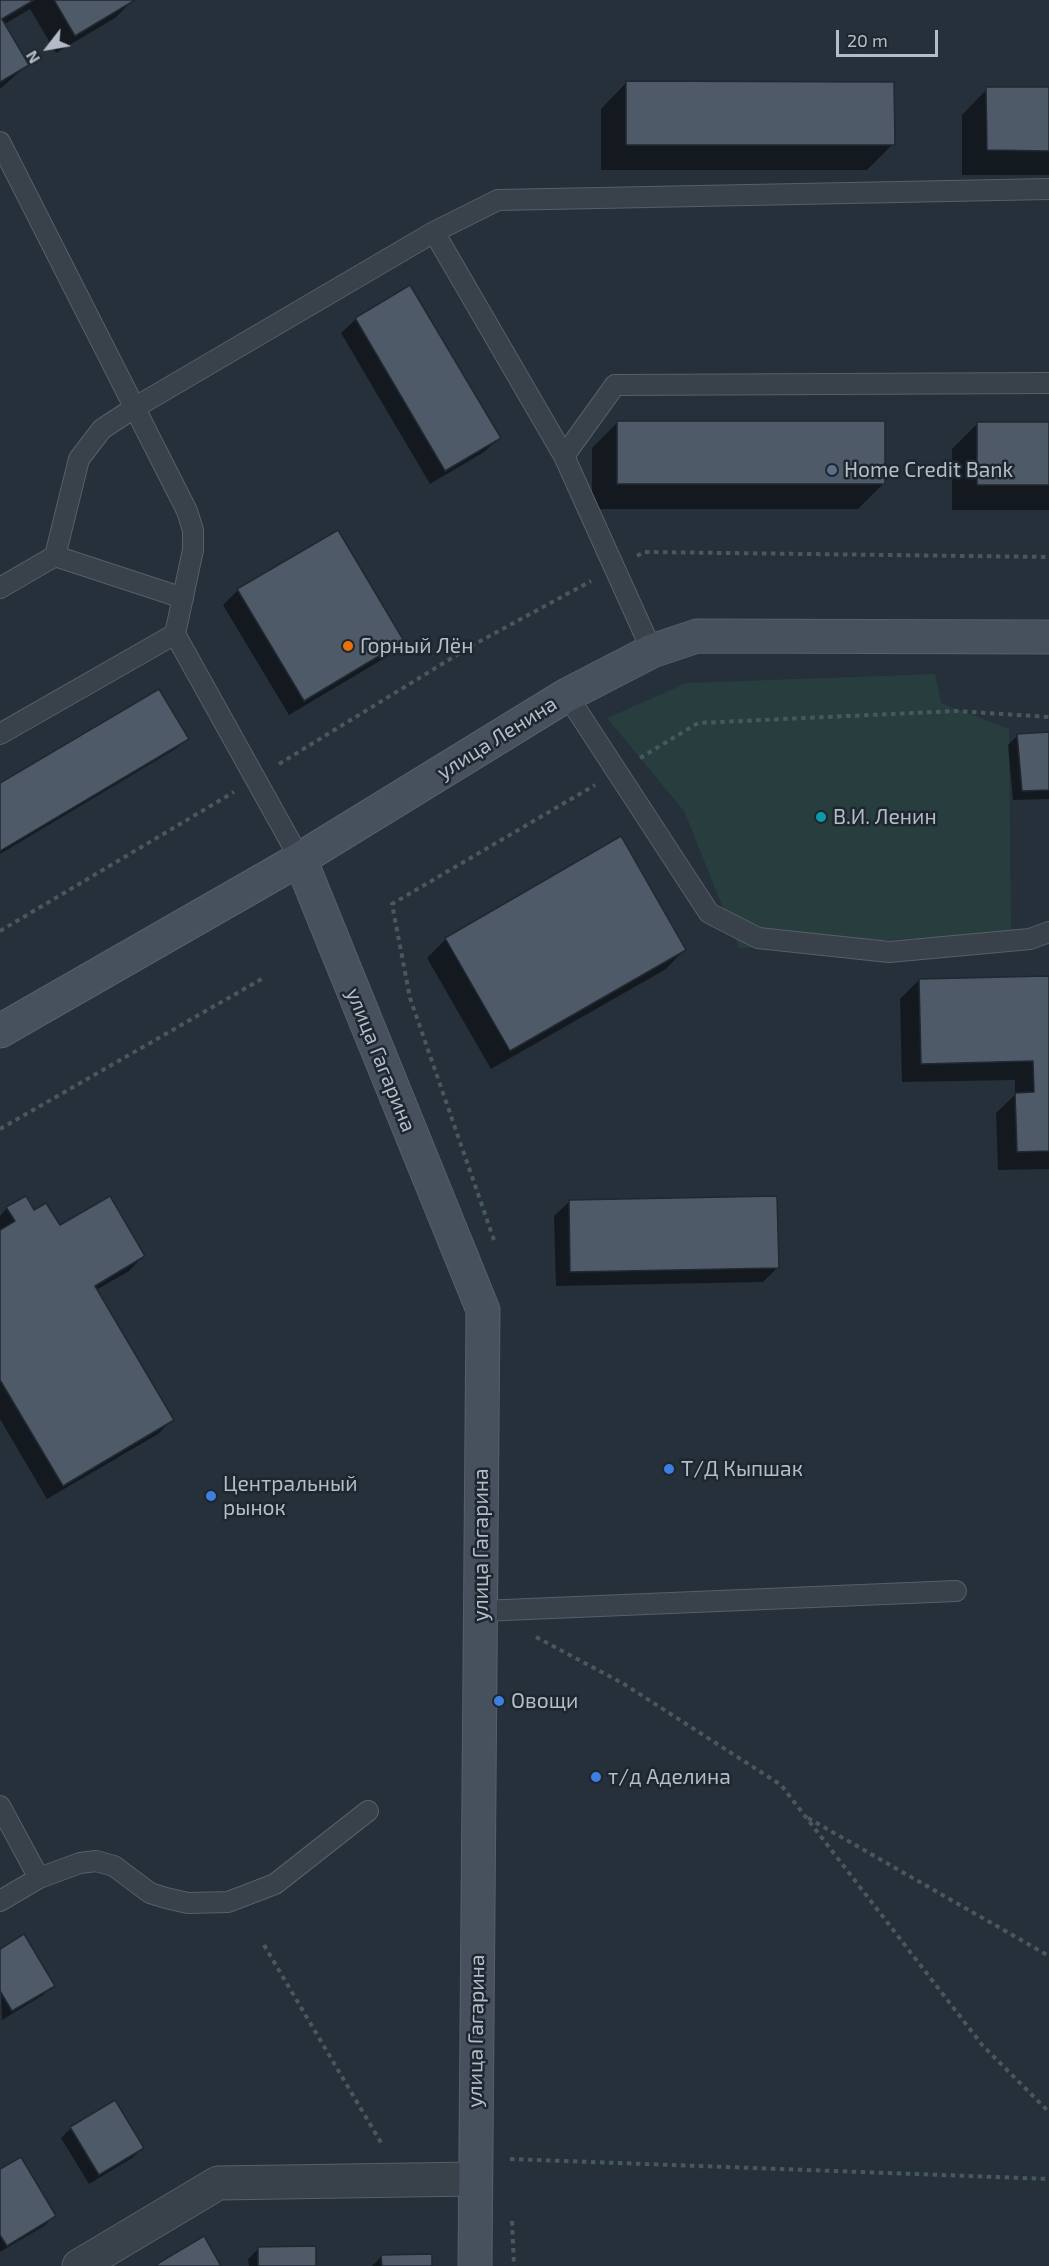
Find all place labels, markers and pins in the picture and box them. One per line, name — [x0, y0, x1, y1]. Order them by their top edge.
place label: Home Credit Bank — [844, 457, 1013, 483]
marker: Home Credit Bank — [825, 463, 839, 477]
place label: Горный Лён — [360, 633, 473, 659]
marker: Горный Лён — [341, 639, 355, 653]
place label: В.И. Ленин — [833, 804, 937, 830]
marker: В.И. Ленин — [814, 810, 828, 824]
place label: Т/Д Кыпшак — [681, 1456, 803, 1482]
marker: Т/Д Кыпшак — [662, 1462, 676, 1476]
place label: Центральный рынок — [223, 1471, 358, 1521]
marker: Центральный рынок — [204, 1489, 218, 1503]
place label: Овощи — [511, 1688, 578, 1714]
marker: Овощи — [492, 1694, 506, 1708]
place label: т/д Аделина — [608, 1764, 731, 1790]
marker: т/д Аделина — [589, 1770, 603, 1784]

